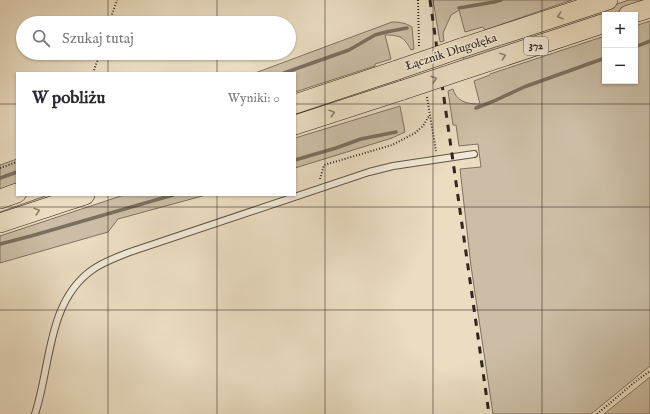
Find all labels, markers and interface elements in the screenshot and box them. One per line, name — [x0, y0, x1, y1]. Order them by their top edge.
one-way arrow — [557, 11, 564, 19]
map controls — [602, 12, 638, 84]
button: + — [602, 12, 638, 48]
search box — [16, 16, 296, 60]
icon: search — [30, 27, 52, 49]
text: Szukaj tutaj — [62, 29, 134, 48]
street label: Łącznik Długołęka — [403, 30, 499, 74]
road number: 372 — [524, 37, 548, 55]
button: − — [602, 48, 638, 84]
one-way arrow — [500, 53, 507, 61]
one-way arrow — [431, 75, 438, 84]
text: W pobliżu — [32, 88, 105, 109]
text: Wyniki: 0 — [228, 90, 280, 107]
one-way arrow — [328, 109, 335, 118]
one-way arrow — [33, 207, 40, 215]

